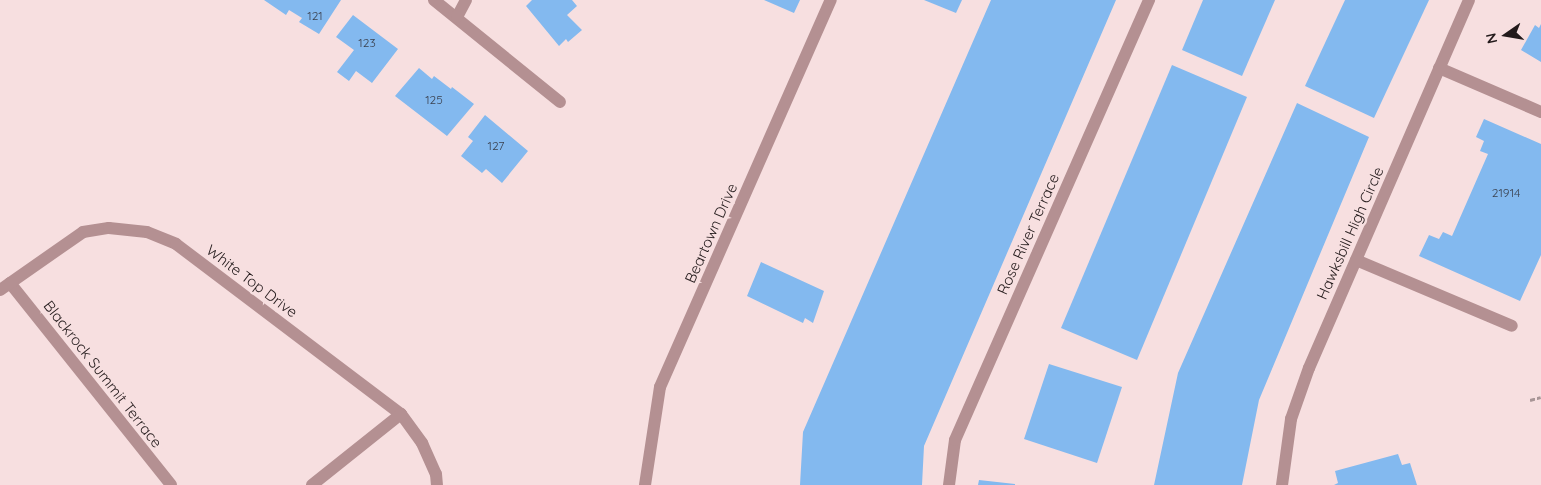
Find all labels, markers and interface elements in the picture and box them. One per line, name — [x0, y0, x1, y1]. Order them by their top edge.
house number: 121 — [307, 9, 323, 23]
north arrow — [1481, 10, 1531, 60]
text: N — [1481, 31, 1501, 45]
house number: 123 — [358, 36, 376, 50]
house number: 125 — [425, 93, 443, 107]
house number: 127 — [487, 139, 505, 153]
street label: Hawksbill High Circle — [1313, 164, 1387, 302]
street label: Rose River Terrace — [993, 171, 1063, 297]
street label: Beartown Drive — [681, 180, 741, 286]
house number: 21914 — [1492, 186, 1520, 200]
street label: White Top Drive — [203, 241, 301, 321]
street label: Blackrock Summit Terrace — [40, 297, 166, 451]

